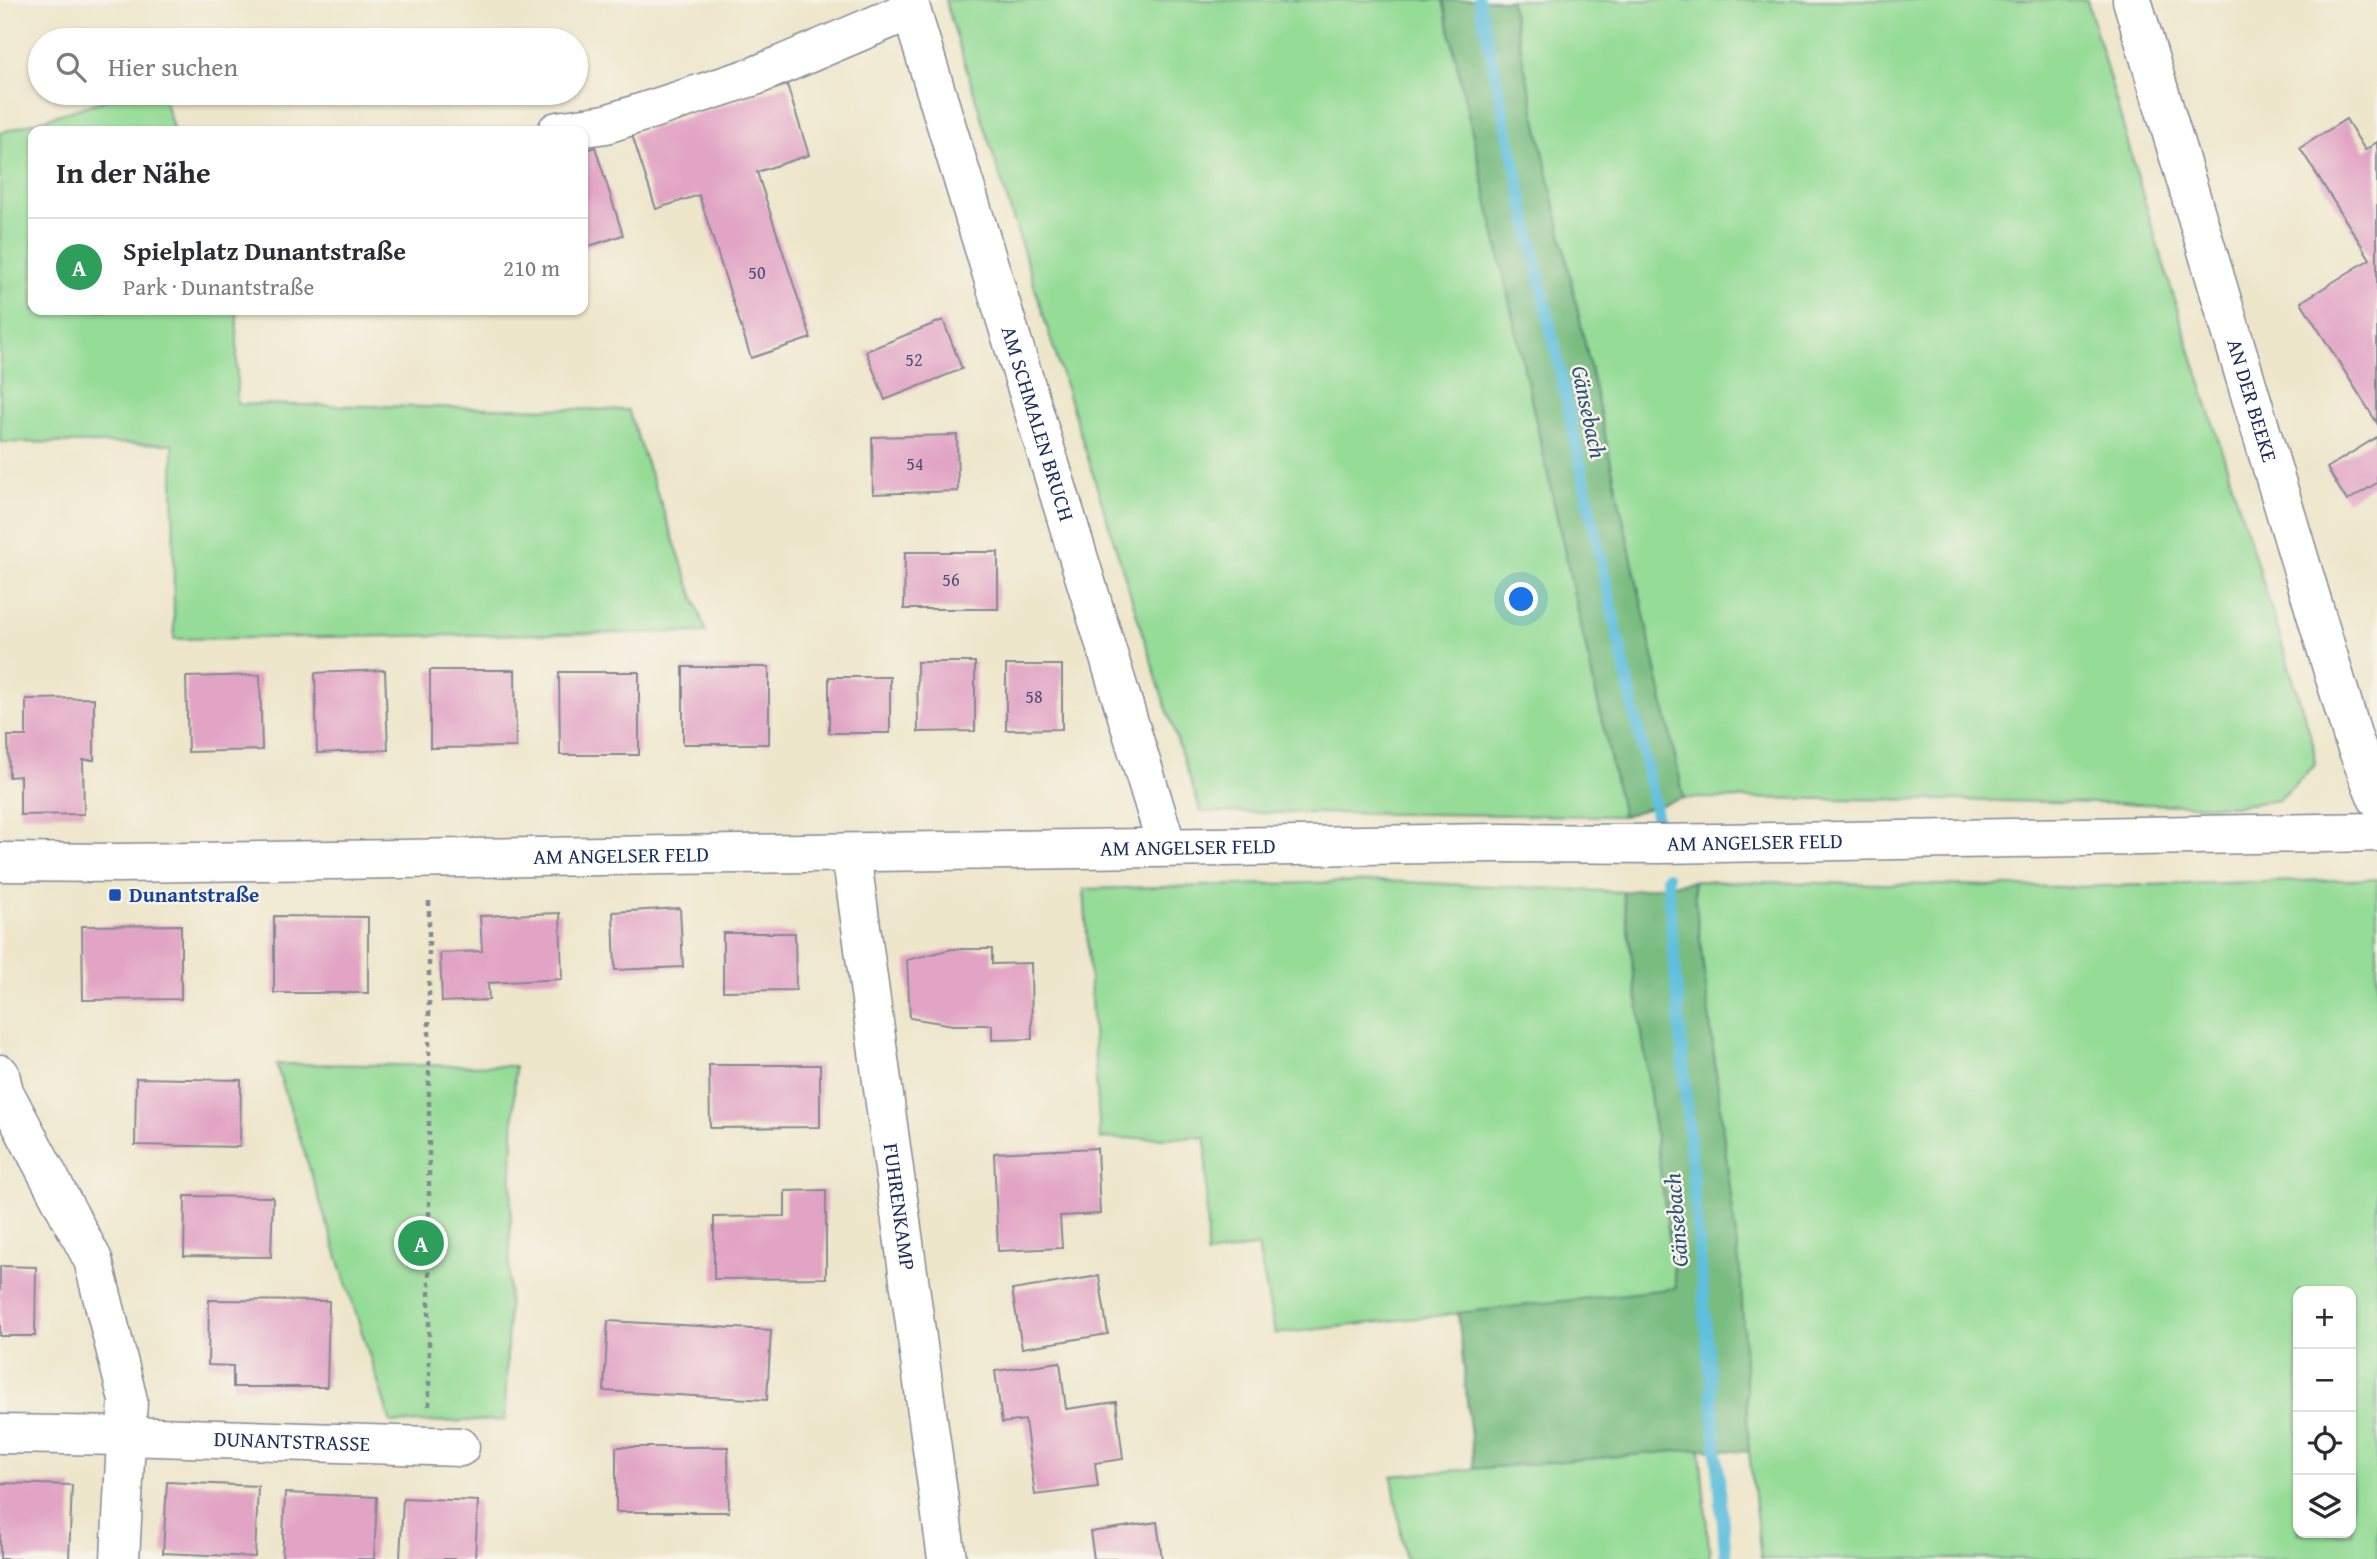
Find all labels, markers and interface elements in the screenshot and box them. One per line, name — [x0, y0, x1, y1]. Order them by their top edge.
search box — [28, 28, 588, 105]
text: Hier suchen — [108, 47, 238, 86]
icon: search — [52, 48, 90, 86]
text: In der Nähe — [56, 150, 211, 194]
text: Spielplatz Dunantstraße — [123, 231, 406, 270]
text: A — [72, 251, 86, 284]
text: 210 m — [503, 251, 560, 284]
house number: 50 — [748, 259, 766, 286]
text: Park · Dunantstraße — [123, 270, 314, 303]
street label: AM SCHMALEN BRUCH — [994, 322, 1082, 525]
street label: AN DER BEEKE — [2219, 335, 2286, 466]
house number: 52 — [905, 346, 923, 373]
water label: Gänsebach — [1564, 362, 1615, 462]
house number: 54 — [906, 450, 924, 477]
house number: 56 — [942, 566, 960, 593]
your location — [1504, 582, 1538, 616]
house number: 58 — [1025, 683, 1043, 710]
street label: AM ANGELSER FELD — [1667, 825, 1843, 859]
street label: AM ANGELSER FELD — [1100, 830, 1276, 864]
street label: AM ANGELSER FELD — [533, 838, 709, 872]
place label: Dunantstraße — [129, 879, 259, 910]
marker: Dunantstraße — [107, 887, 123, 903]
street label: FUHRENKAMP — [876, 1141, 924, 1272]
water label: Gänsebach — [1655, 1171, 1696, 1268]
pin: A — [398, 1217, 444, 1269]
map controls — [2293, 1286, 2356, 1538]
button: + — [2293, 1286, 2356, 1349]
button: − — [2293, 1349, 2356, 1412]
button: locate — [2293, 1412, 2356, 1475]
street label: DUNANTSTRASSE — [213, 1423, 371, 1459]
button: layers — [2293, 1475, 2356, 1538]

